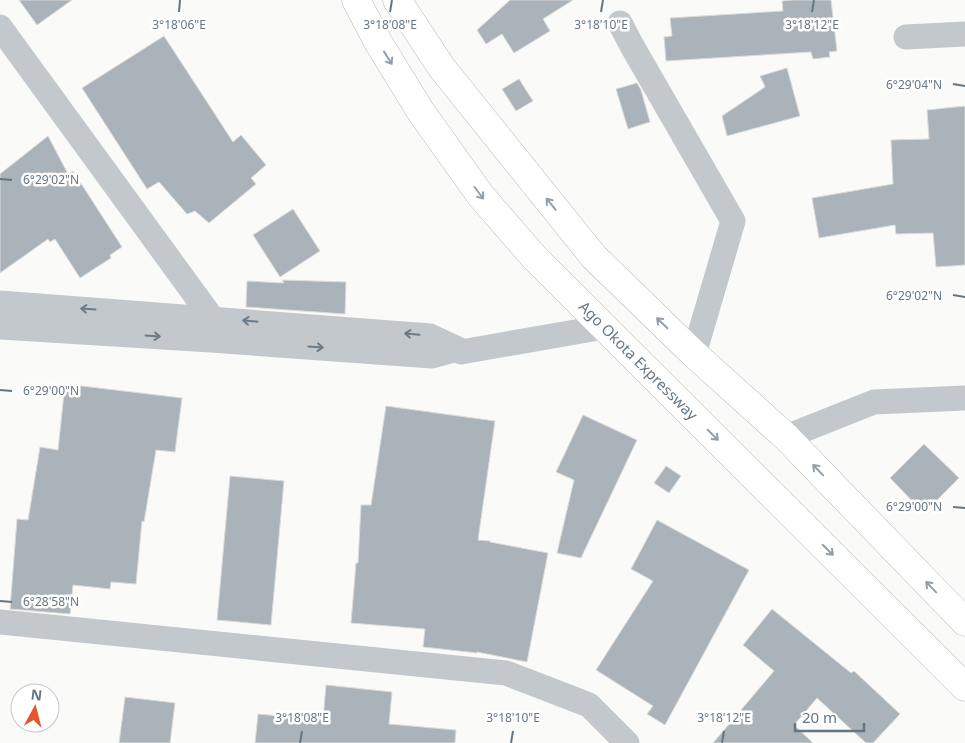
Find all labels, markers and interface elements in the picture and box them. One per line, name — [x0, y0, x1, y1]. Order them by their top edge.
text: 3°18'06"E — [152, 16, 206, 33]
text: 3°18'08"E — [363, 16, 417, 33]
text: 3°18'10"E — [574, 16, 628, 33]
text: 3°18'12"E — [785, 16, 839, 33]
one-way arrow — [383, 51, 393, 65]
text: 6°29'04"N — [886, 76, 942, 93]
text: 6°29'02"N — [23, 171, 79, 188]
one-way arrow — [473, 186, 484, 199]
one-way arrow — [545, 198, 556, 211]
text: 6°29'02"N — [886, 287, 942, 304]
street label: Ago Okota Expressway — [575, 297, 703, 424]
one-way arrow — [80, 305, 96, 314]
one-way arrow — [243, 317, 259, 326]
one-way arrow — [656, 317, 668, 329]
one-way arrow — [405, 330, 421, 339]
one-way arrow — [145, 332, 161, 341]
one-way arrow — [307, 343, 323, 352]
text: 6°29'00"N — [23, 382, 79, 399]
one-way arrow — [707, 429, 719, 442]
one-way arrow — [812, 464, 824, 476]
text: 6°29'00"N — [886, 498, 942, 515]
one-way arrow — [822, 544, 834, 556]
one-way arrow — [925, 580, 937, 593]
text: 6°28'58"N — [23, 593, 79, 610]
north arrow — [10, 683, 60, 733]
text: N — [30, 684, 43, 705]
scale bar — [795, 700, 864, 732]
text: 20 m — [802, 707, 837, 727]
text: 3°18'08"E — [275, 709, 329, 726]
text: 3°18'10"E — [486, 709, 540, 726]
text: 3°18'12"E — [697, 709, 751, 726]

